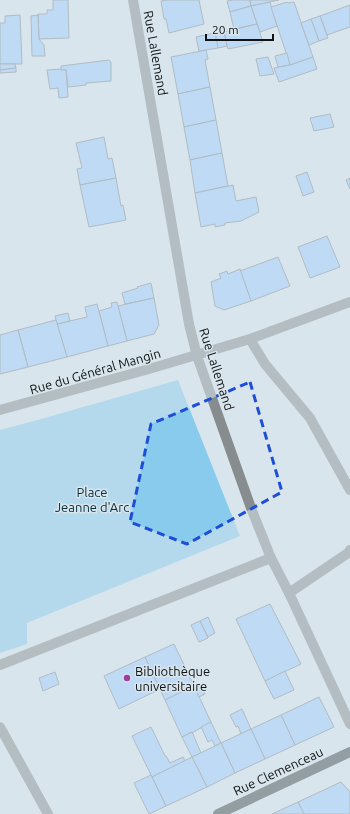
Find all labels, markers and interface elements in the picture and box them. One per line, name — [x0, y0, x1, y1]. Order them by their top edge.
street label: Rue Lallemand — [142, 9, 170, 97]
scale bar — [206, 16, 273, 42]
text: 20 m — [212, 23, 239, 36]
street label: Rue Lallemand — [197, 326, 237, 412]
street label: Rue du Général Mangin — [28, 346, 162, 396]
park label: Place Jeanne d'Arc — [55, 485, 129, 514]
place label: Bibliothèque universitaire — [135, 664, 210, 693]
marker: Bibliothèque universitaire — [122, 673, 132, 683]
street label: Rue Clemenceau — [231, 744, 325, 798]

